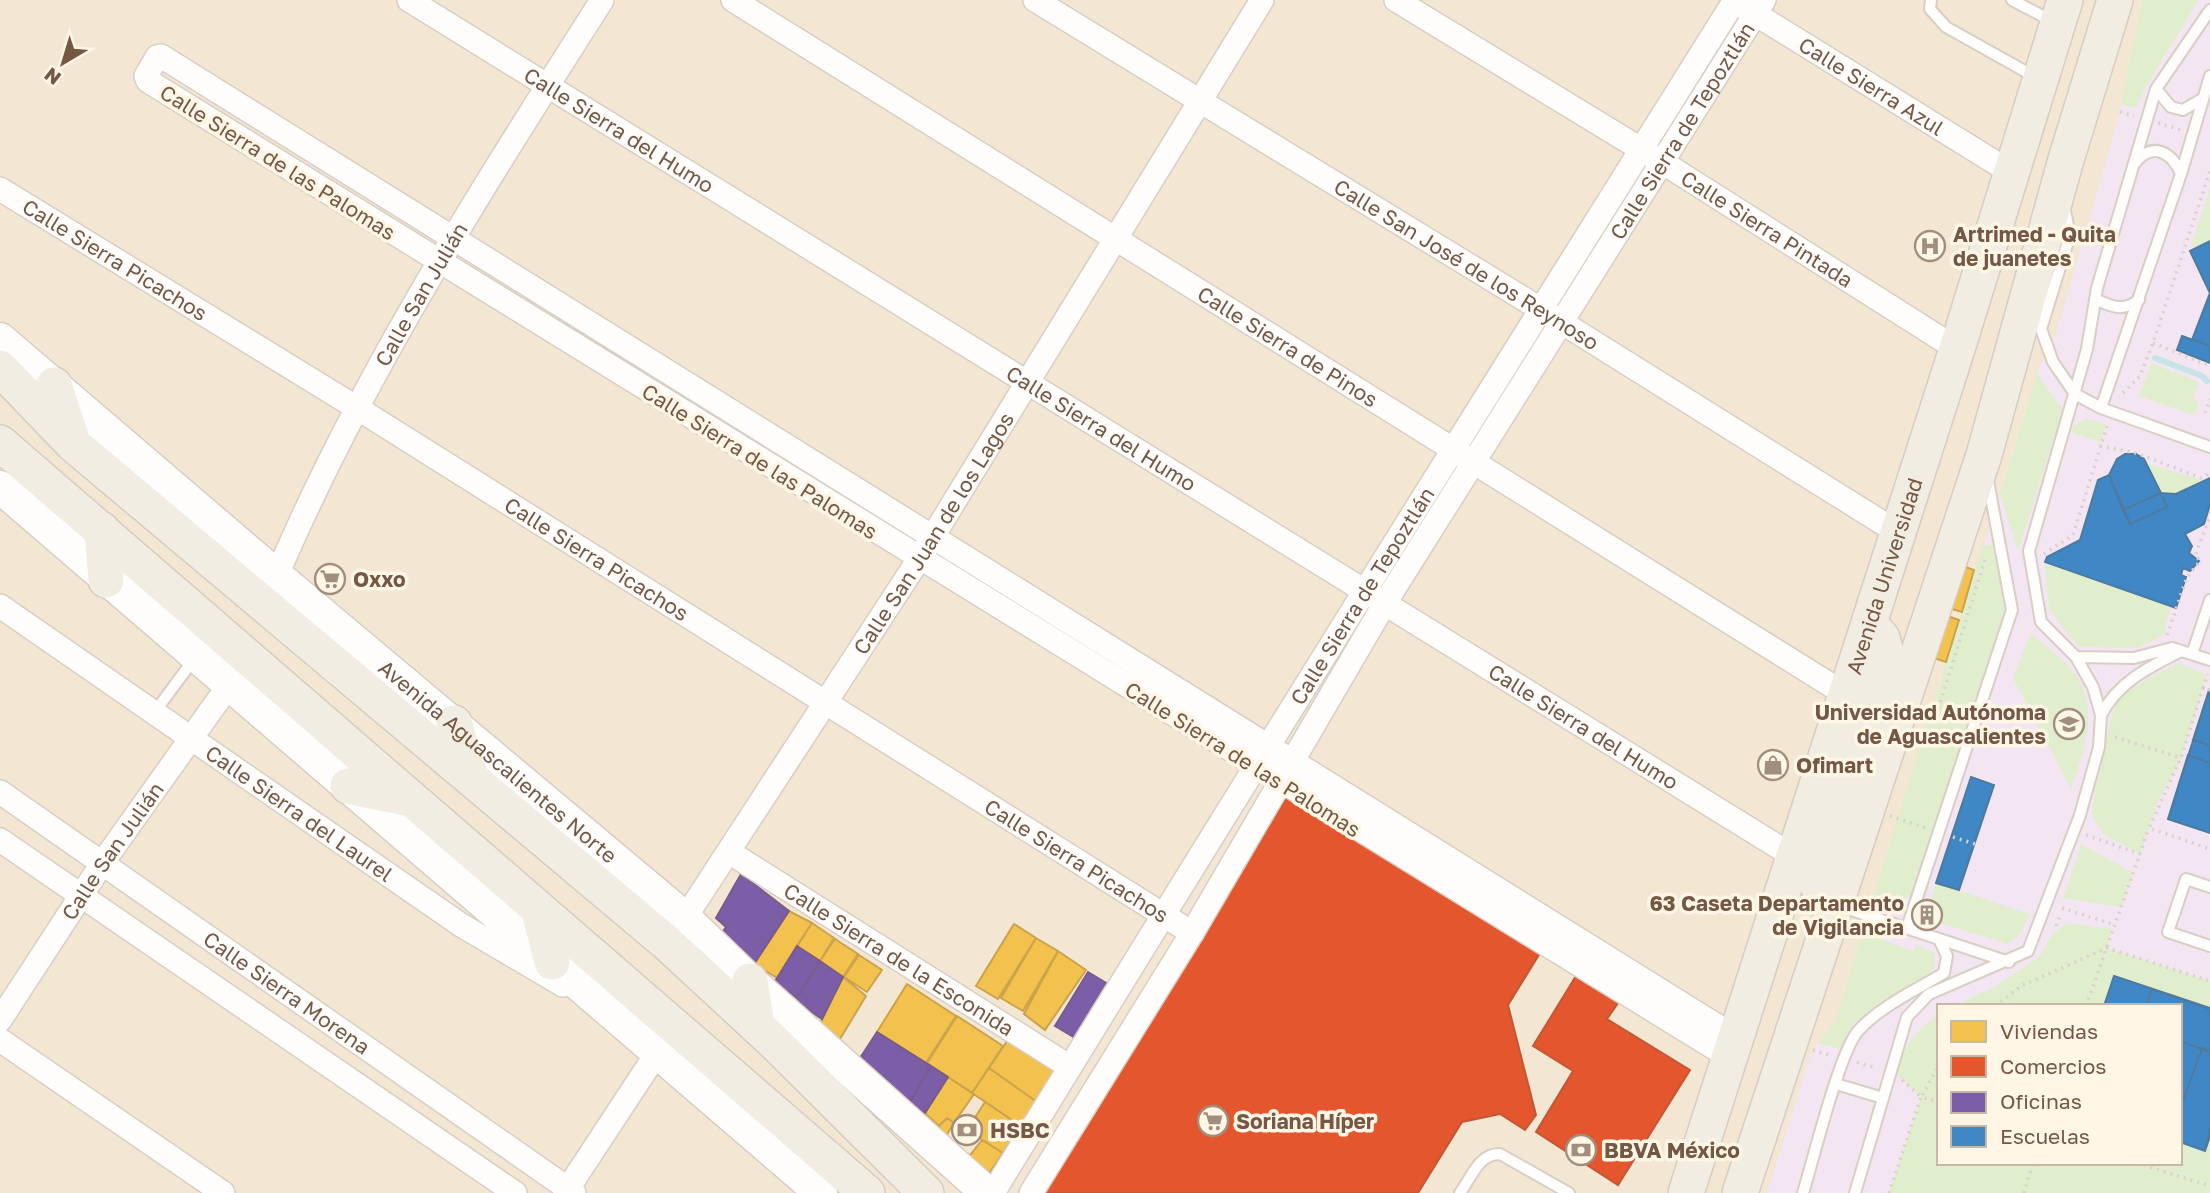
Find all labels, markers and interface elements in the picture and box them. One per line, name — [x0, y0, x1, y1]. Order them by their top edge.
street label: Calle Sierra de Tepoztlán — [1604, 17, 1760, 244]
north arrow — [28, 28, 98, 98]
street label: Calle Sierra Azul — [1794, 31, 1949, 141]
street label: Calle Sierra del Humo — [519, 61, 719, 198]
text: N — [39, 63, 65, 90]
street label: Calle Sierra de las Palomas — [155, 79, 401, 245]
street label: Calle Sierra Pintada — [1676, 165, 1858, 293]
street label: Calle San José de los Reynoso — [1329, 173, 1604, 355]
street label: Calle Sierra Picachos — [18, 193, 212, 326]
street label: Calle San Julián — [369, 218, 473, 371]
place label: Artrimed - Quita de juanetes — [1953, 221, 2116, 271]
hospital icon: Artrimed - Quita de juanetes — [1913, 229, 1947, 263]
street label: Calle Sierra de Pinos — [1193, 280, 1383, 412]
street label: Calle Sierra del Humo — [1002, 360, 1201, 497]
street label: Calle Sierra de las Palomas — [637, 378, 883, 544]
street label: Calle San Juan de los Lagos — [847, 407, 1019, 659]
street label: Avenida Universidad — [1840, 474, 1928, 678]
street label: Calle Sierra de Tepoztlán — [1284, 482, 1440, 709]
street label: Calle Sierra Picachos — [500, 491, 694, 626]
supermarket icon: Oxxo — [313, 562, 347, 596]
place label: Oxxo — [353, 566, 406, 592]
street label: Avenida Aguascalientes Norte — [374, 654, 622, 869]
street label: Calle Sierra del Humo — [1484, 658, 1683, 795]
street label: Calle Sierra de las Palomas — [1120, 676, 1366, 842]
place label: Universidad Autónoma de Aguascalientes — [1815, 699, 2046, 749]
school or university icon: Universidad Autónoma de Aguascalientes — [2052, 707, 2086, 741]
street label: Calle Sierra del Laurel — [201, 739, 398, 887]
shop icon: Ofimart — [1756, 748, 1790, 782]
place label: Ofimart — [1796, 752, 1873, 778]
street label: Calle San Julián — [56, 777, 169, 925]
street label: Calle Sierra Picachos — [980, 793, 1174, 928]
street label: Calle Sierra de la Esconida — [779, 877, 1019, 1041]
place label: 63 Caseta Departamento de Vigilancia — [1649, 890, 1904, 940]
building icon: 63 Caseta Departamento de Vigilancia — [1910, 898, 1944, 932]
street label: Calle Sierra Morena — [199, 925, 375, 1060]
legend — [1937, 1004, 2182, 1165]
text: Viviendas — [2000, 1018, 2098, 1044]
text: Comercios — [2000, 1053, 2106, 1079]
text: Oficinas — [2000, 1088, 2082, 1114]
supermarket icon: Soriana Híper — [1196, 1104, 1230, 1138]
place label: Soriana Híper — [1236, 1108, 1374, 1134]
bank icon: HSBC — [950, 1113, 984, 1147]
place label: HSBC — [990, 1117, 1050, 1143]
text: Escuelas — [2000, 1123, 2090, 1149]
bank icon: BBVA México — [1564, 1133, 1598, 1167]
place label: BBVA México — [1604, 1137, 1740, 1163]

